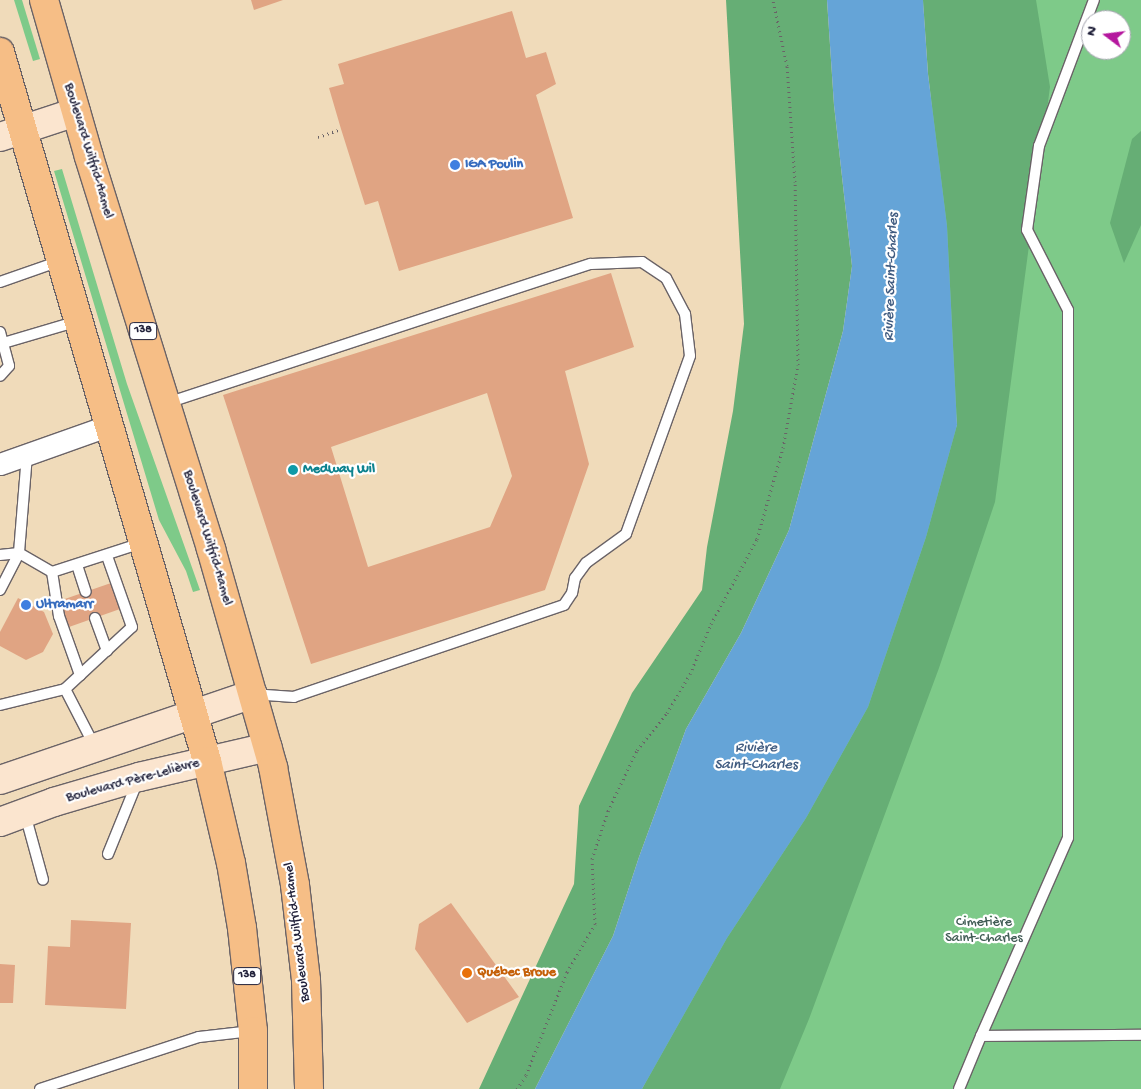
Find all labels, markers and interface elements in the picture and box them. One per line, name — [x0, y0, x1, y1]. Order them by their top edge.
north arrow — [1081, 10, 1131, 60]
text: N — [1083, 25, 1101, 38]
street label: Boulevard Wilfrid-Hamel — [59, 81, 117, 221]
place label: IGA Poulin — [465, 157, 523, 173]
marker: IGA Poulin — [449, 159, 461, 171]
water label: Rivière Saint-Charles — [881, 213, 903, 341]
road number: 138 — [128, 322, 158, 341]
place label: Medway Wil — [303, 462, 375, 478]
marker: Medway Wil — [287, 464, 299, 476]
street label: Boulevard Wilfrid-Hamel — [178, 468, 236, 608]
place label: Ultramarr — [36, 597, 93, 613]
marker: Ultramarr — [20, 599, 32, 611]
water label: Rivière Saint-Charles — [715, 739, 797, 774]
street label: Boulevard Père-Lelièvre — [65, 755, 201, 807]
street label: Boulevard Wilfrid-Hamel — [281, 861, 315, 1003]
park label: Cimetière Saint-Charles — [945, 915, 1023, 948]
place label: Québec Broue — [477, 965, 556, 981]
road number: 138 — [232, 966, 262, 986]
marker: Québec Broue — [461, 967, 473, 979]

